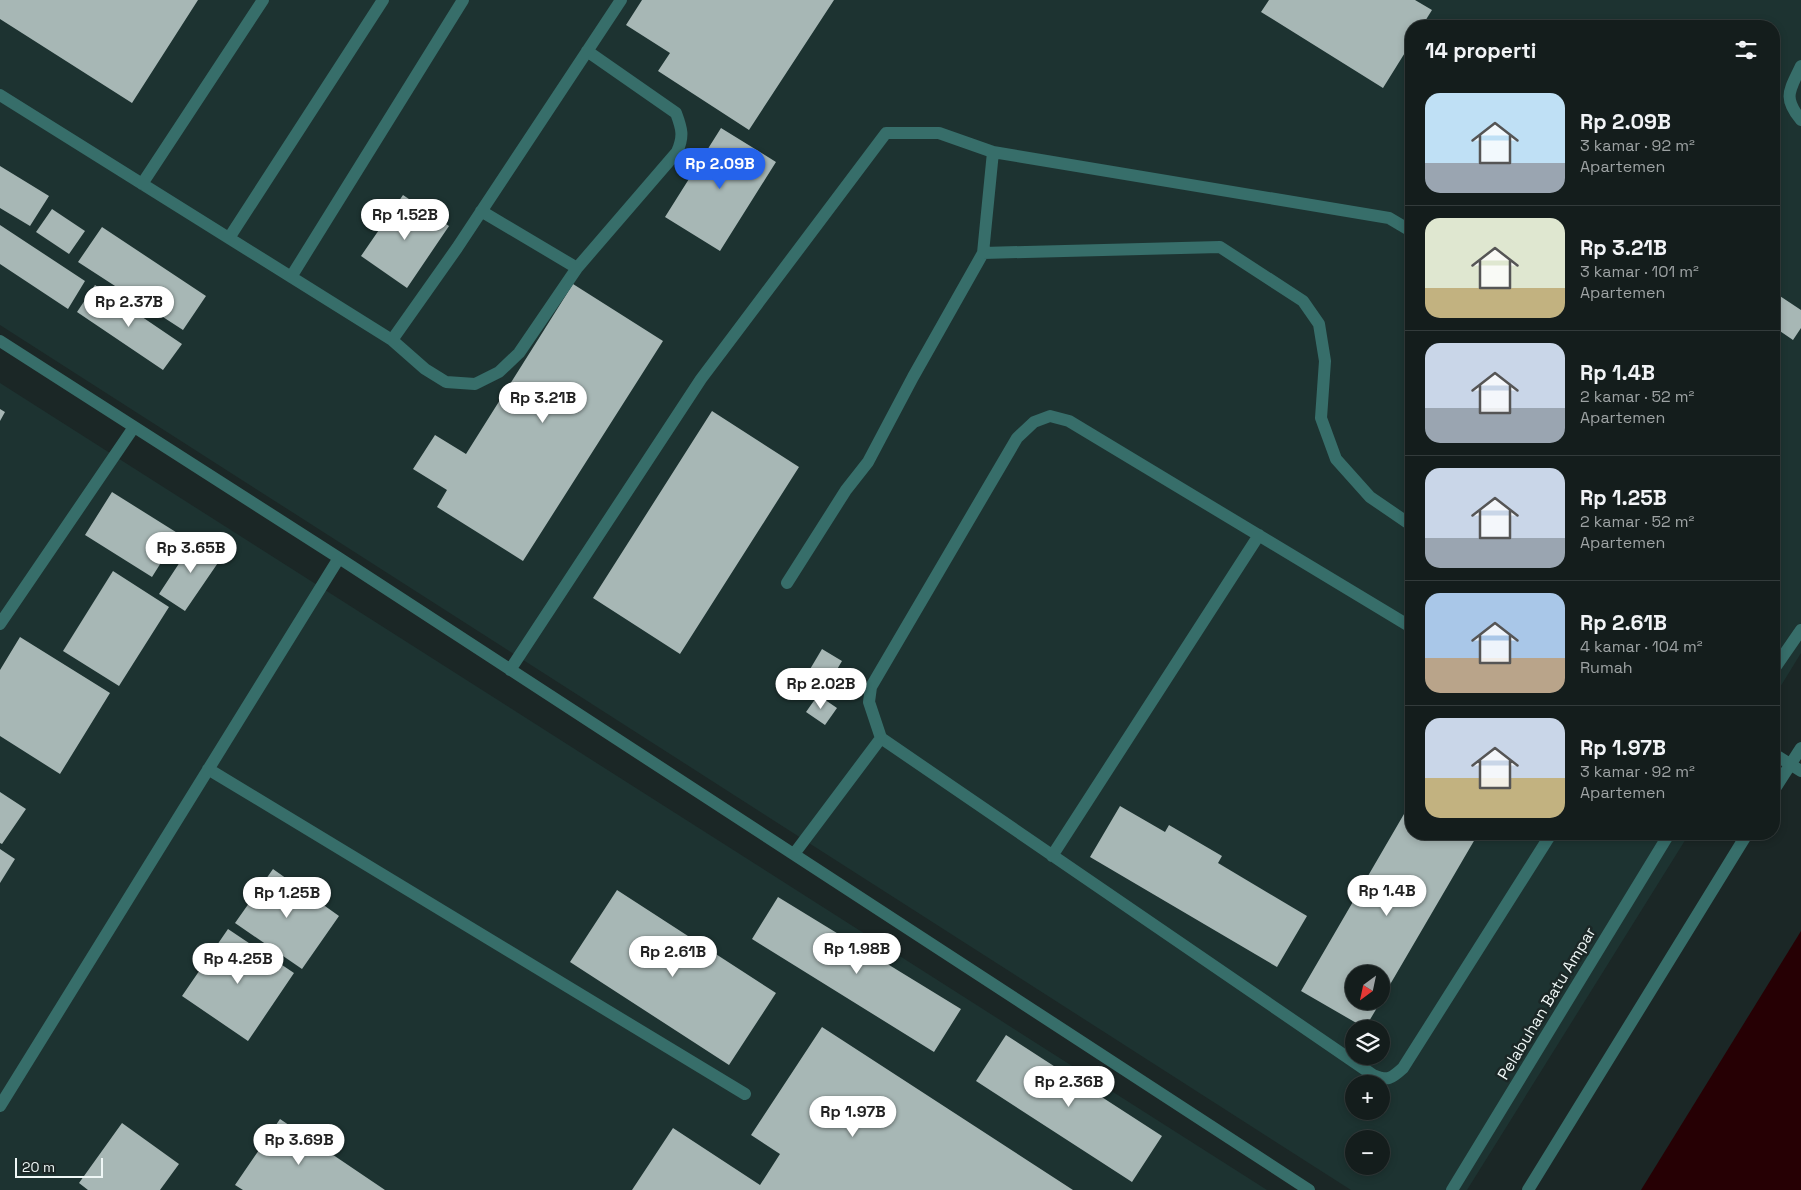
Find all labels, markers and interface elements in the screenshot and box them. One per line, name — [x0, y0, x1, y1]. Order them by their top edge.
icon: filters — [1732, 36, 1760, 64]
text: 14 properti — [1425, 37, 1536, 64]
text: Rp 2.09B — [1580, 108, 1671, 135]
icon: home — [1465, 113, 1525, 173]
text: 3 kamar · 92 m² — [1580, 135, 1695, 156]
pin: Rp 2.09B — [668, 148, 772, 190]
text: Rp 2.09B — [685, 153, 755, 174]
text: Apartemen — [1580, 156, 1665, 177]
pin: Rp 1.52B — [353, 198, 457, 241]
text: Rp 1.52B — [372, 204, 438, 225]
text: Rp 3.21B — [1580, 234, 1667, 261]
icon: home — [1465, 238, 1525, 298]
text: 3 kamar · 101 m² — [1580, 261, 1699, 282]
text: Apartemen — [1580, 282, 1665, 303]
pin: Rp 2.37B — [77, 286, 181, 328]
text: Rp 2.37B — [95, 291, 163, 312]
text: Rp 1.4B — [1580, 359, 1655, 386]
icon: home — [1465, 363, 1525, 423]
pin: Rp 3.21B — [491, 382, 595, 424]
text: 2 kamar · 52 m² — [1580, 386, 1694, 407]
text: Rp 3.21B — [510, 387, 576, 408]
text: Apartemen — [1580, 407, 1665, 428]
text: Rp 1.25B — [1580, 484, 1667, 511]
icon: home — [1465, 488, 1525, 548]
text: 2 kamar · 52 m² — [1580, 511, 1694, 532]
pin: Rp 3.65B — [139, 532, 243, 574]
text: Apartemen — [1580, 532, 1665, 553]
text: Rp 3.65B — [157, 537, 225, 558]
text: Rp 2.61B — [1580, 609, 1667, 636]
icon: home — [1465, 613, 1525, 673]
text: 4 kamar · 104 m² — [1580, 636, 1703, 657]
text: Rumah — [1580, 657, 1633, 678]
pin: Rp 2.02B — [769, 668, 873, 710]
text: Rp 2.02B — [787, 673, 855, 694]
text: Rp 1.97B — [1580, 734, 1666, 761]
icon: home — [1465, 738, 1525, 798]
text: 3 kamar · 92 m² — [1580, 761, 1695, 782]
text: Apartemen — [1580, 782, 1665, 803]
pin: Rp 1.4B — [1341, 874, 1433, 917]
pin: Rp 1.25B — [235, 876, 339, 919]
text: Rp 1.4B — [1358, 880, 1416, 901]
text: Rp 1.25B — [254, 882, 320, 903]
street label: Pelabuhan Batu Ampar — [1492, 923, 1600, 1084]
pin: Rp 1.98B — [805, 932, 909, 975]
pin: Rp 2.61B — [621, 936, 725, 978]
text: Rp 1.98B — [824, 938, 890, 959]
text: Rp 2.61B — [640, 941, 706, 962]
pin: Rp 4.25B — [186, 942, 290, 985]
text: Rp 4.25B — [203, 948, 273, 969]
north arrow — [1345, 965, 1390, 1010]
map controls — [1345, 965, 1390, 1175]
button: layers — [1345, 1020, 1390, 1065]
pin: Rp 2.36B — [1017, 1066, 1121, 1108]
text: Rp 2.36B — [1035, 1071, 1103, 1092]
button: + — [1345, 1075, 1390, 1120]
pin: Rp 1.97B — [801, 1096, 905, 1138]
text: Rp 1.97B — [820, 1101, 886, 1122]
pin: Rp 3.69B — [247, 1124, 351, 1166]
text: Rp 3.69B — [264, 1129, 334, 1150]
button: − — [1345, 1130, 1390, 1175]
scale bar — [15, 1155, 102, 1178]
text: 20 m — [22, 1158, 55, 1176]

